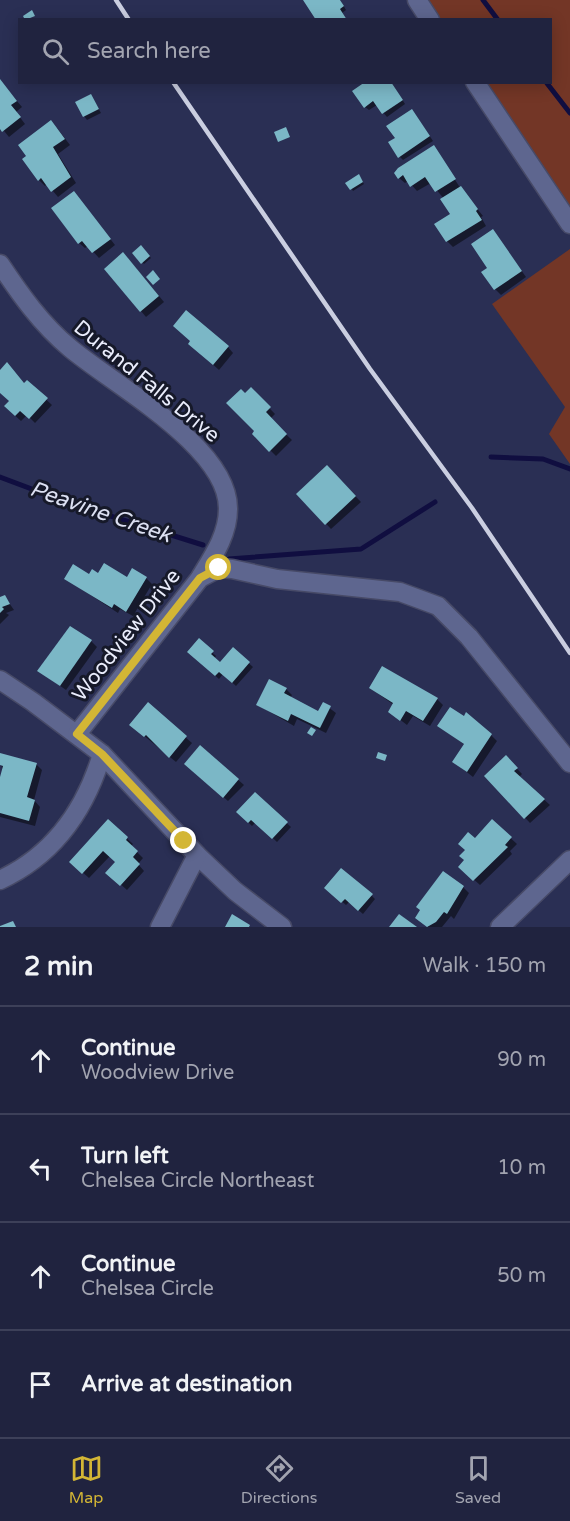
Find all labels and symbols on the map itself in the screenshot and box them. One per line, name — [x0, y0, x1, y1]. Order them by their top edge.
street label: Durand Falls Drive — [69, 315, 225, 448]
water label: Peavine Creek — [27, 476, 177, 549]
route start — [205, 554, 231, 580]
street label: Woodview Drive — [67, 564, 186, 706]
route end — [170, 827, 196, 853]

